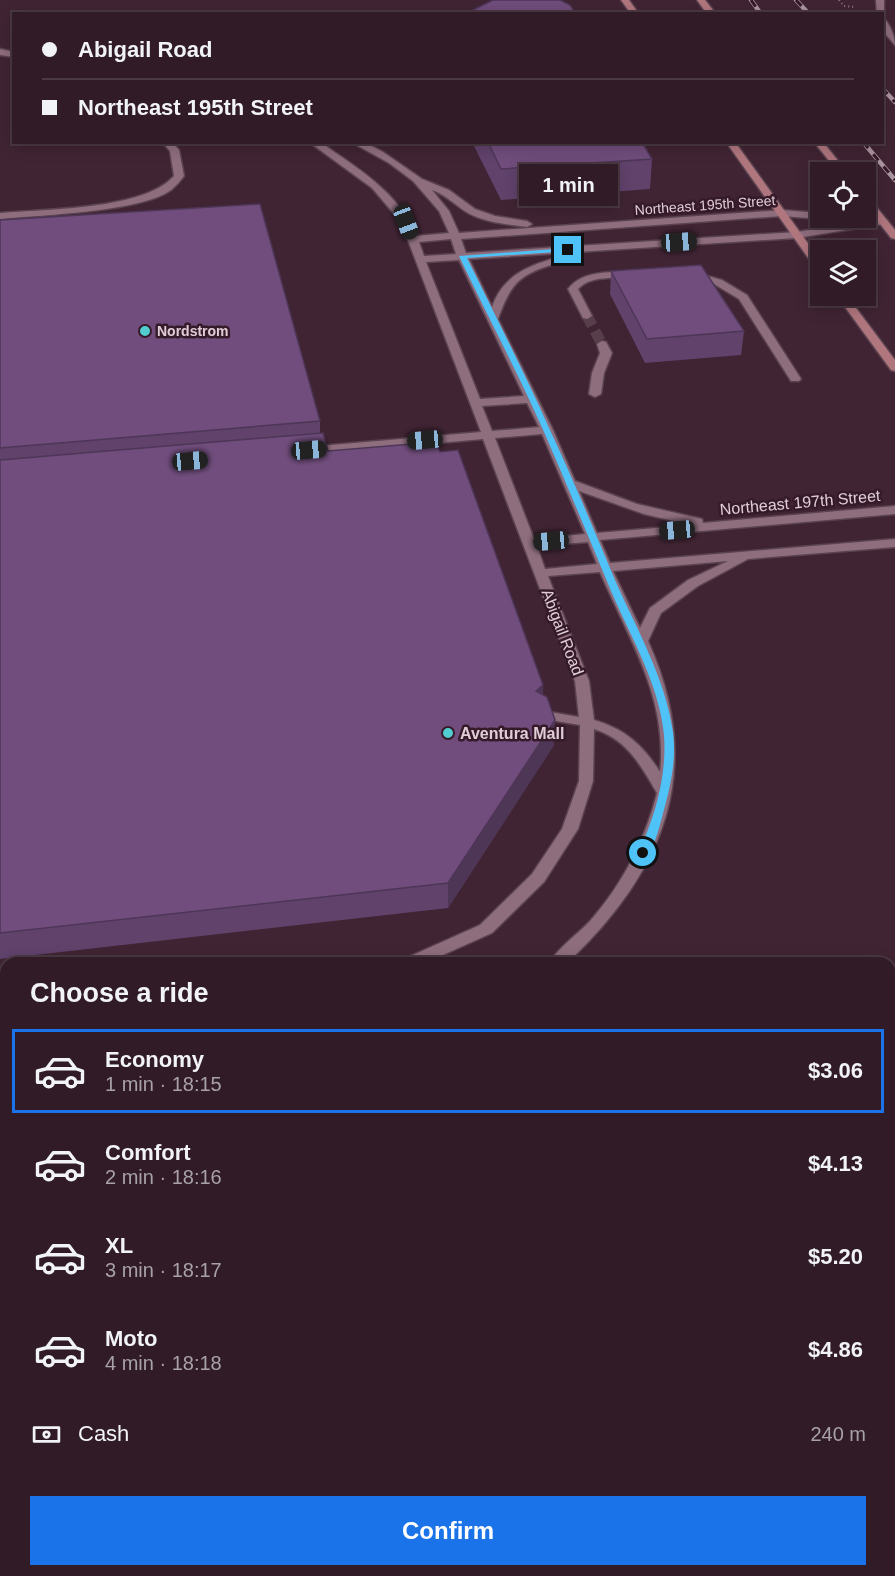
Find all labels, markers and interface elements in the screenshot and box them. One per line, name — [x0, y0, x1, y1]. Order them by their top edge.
text: Abigail Road — [78, 37, 212, 62]
text: Northeast 195th Street — [78, 95, 313, 120]
map controls — [810, 162, 876, 306]
button: locate — [810, 162, 876, 228]
callout: 1 min — [518, 163, 618, 205]
text: 1 min — [542, 174, 595, 196]
street label: Northeast 195th Street — [634, 192, 776, 218]
car — [391, 202, 421, 242]
car — [660, 232, 698, 252]
route end — [554, 236, 581, 263]
button: layers — [810, 240, 876, 306]
place label: Nordstrom — [157, 323, 229, 339]
marker: Nordstrom — [138, 324, 152, 338]
car — [406, 429, 444, 451]
car — [290, 439, 328, 461]
car — [171, 450, 209, 472]
street label: Northeast 197th Street — [719, 487, 882, 518]
car — [658, 519, 696, 541]
car — [532, 530, 570, 552]
street label: Abigail Road — [538, 587, 587, 678]
place label: Aventura Mall — [460, 725, 564, 742]
marker: Aventura Mall — [441, 726, 455, 740]
route start — [629, 839, 656, 866]
text: Choose a ride — [30, 978, 209, 1008]
icon: car — [33, 1044, 87, 1098]
text: Economy — [105, 1047, 204, 1072]
text: $3.06 — [808, 1058, 863, 1083]
text: 1 min · 18:15 — [105, 1073, 222, 1095]
icon: car — [33, 1137, 87, 1191]
text: Comfort — [105, 1140, 191, 1165]
text: $4.13 — [808, 1151, 863, 1176]
text: 2 min · 18:16 — [105, 1166, 222, 1188]
icon: car — [33, 1230, 87, 1284]
text: XL — [105, 1233, 133, 1258]
text: $5.20 — [808, 1244, 863, 1269]
text: 3 min · 18:17 — [105, 1259, 222, 1281]
icon: car — [33, 1323, 87, 1377]
text: Moto — [105, 1326, 158, 1351]
text: $4.86 — [808, 1337, 863, 1362]
text: 4 min · 18:18 — [105, 1352, 222, 1374]
icon: cash — [30, 1418, 63, 1451]
text: Cash — [78, 1421, 129, 1446]
text: 240 m — [810, 1423, 866, 1445]
button: Confirm — [30, 1496, 866, 1565]

